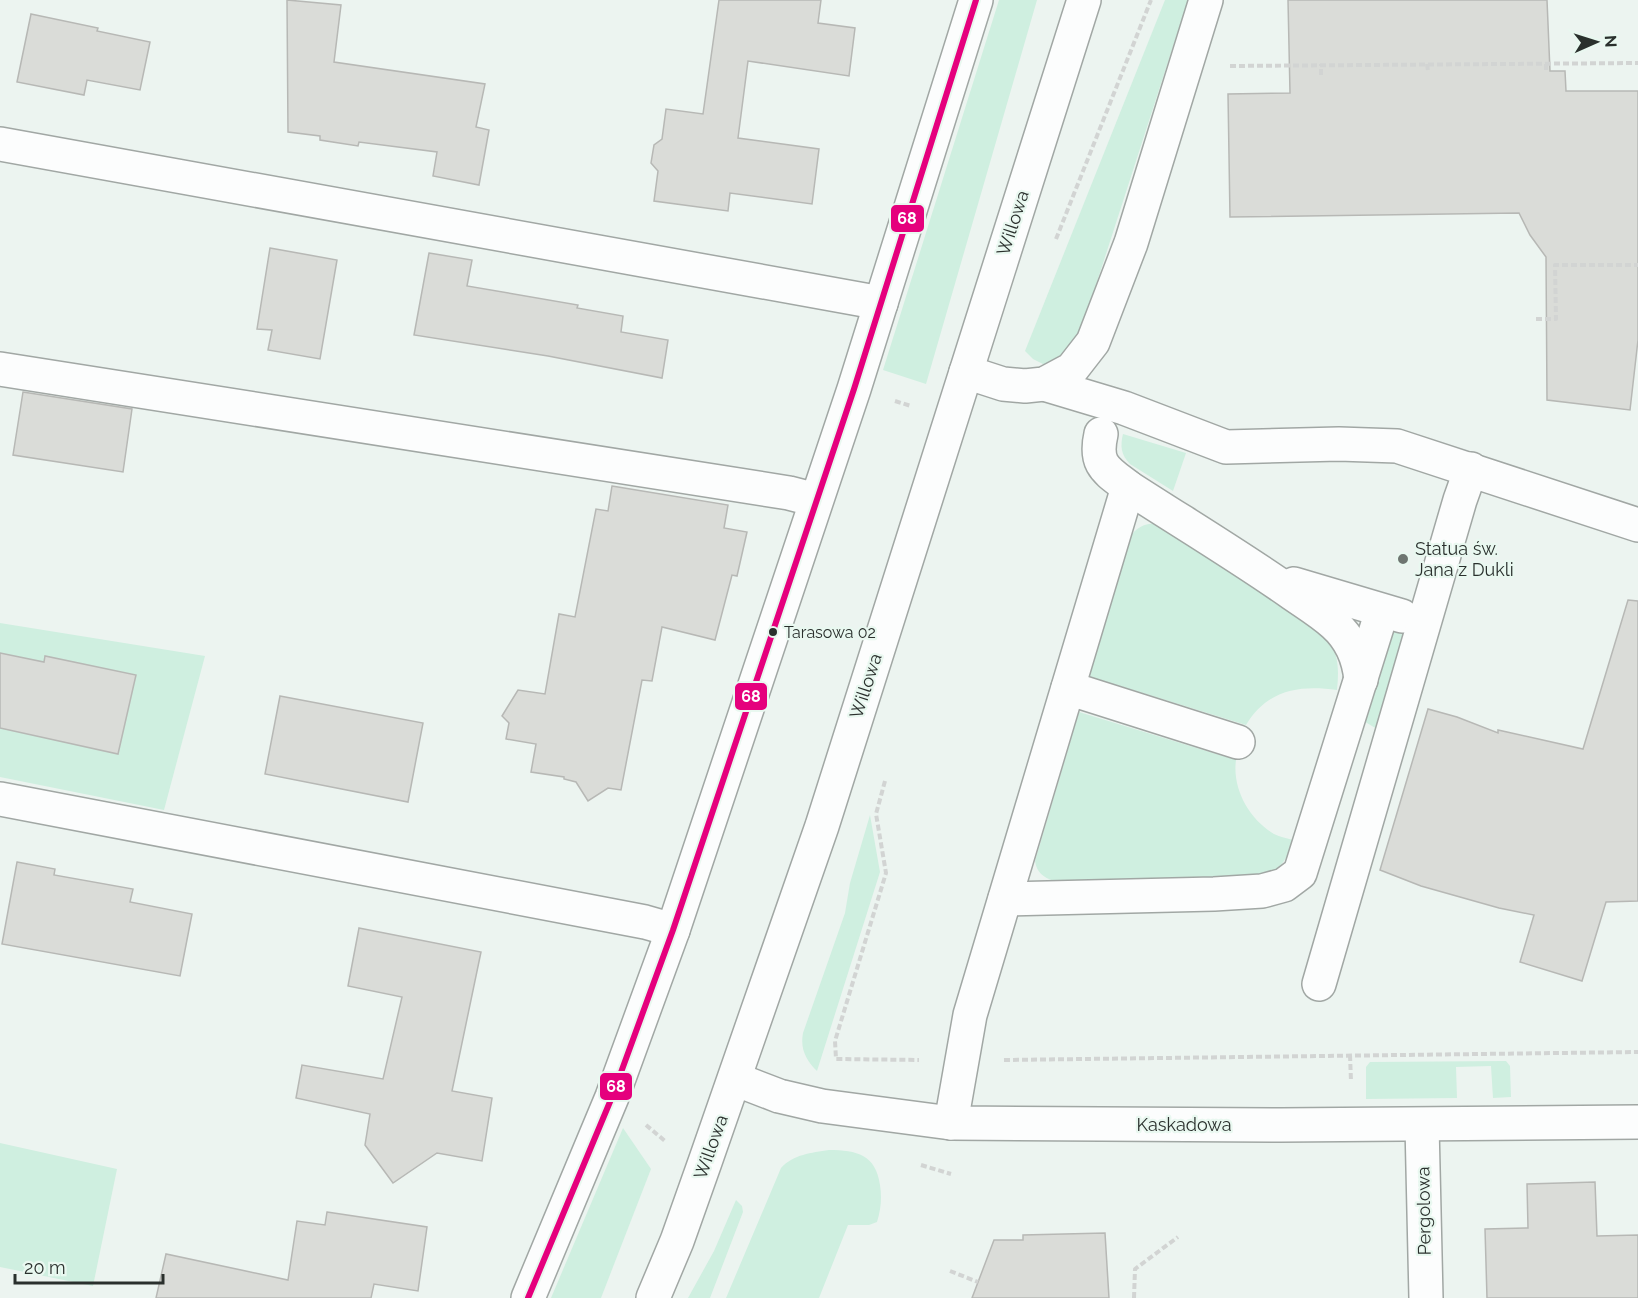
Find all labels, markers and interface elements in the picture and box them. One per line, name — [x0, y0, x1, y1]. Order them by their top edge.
north arrow — [1566, 12, 1626, 72]
text: N — [1601, 35, 1620, 48]
street label: Willowa — [992, 188, 1033, 258]
line badge: 68 — [890, 204, 925, 233]
text: 68 — [897, 209, 917, 228]
place label: Statua św. Jana z Dukli — [1415, 538, 1514, 580]
marker: Statua św. Jana z Dukli — [1396, 552, 1410, 566]
place label: Tarasowa 02 — [784, 623, 876, 642]
marker: Tarasowa 02 — [767, 626, 779, 638]
street label: Willowa — [845, 651, 886, 721]
line badge: 68 — [734, 682, 768, 711]
text: 68 — [741, 687, 761, 706]
line badge: 68 — [599, 1072, 633, 1101]
text: 68 — [606, 1077, 626, 1096]
street label: Willowa — [689, 1112, 732, 1182]
street label: Kaskadowa — [1136, 1114, 1232, 1135]
street label: Pergolowa — [1412, 1166, 1435, 1256]
scale bar — [15, 1247, 164, 1285]
text: 20 m — [24, 1257, 66, 1278]

